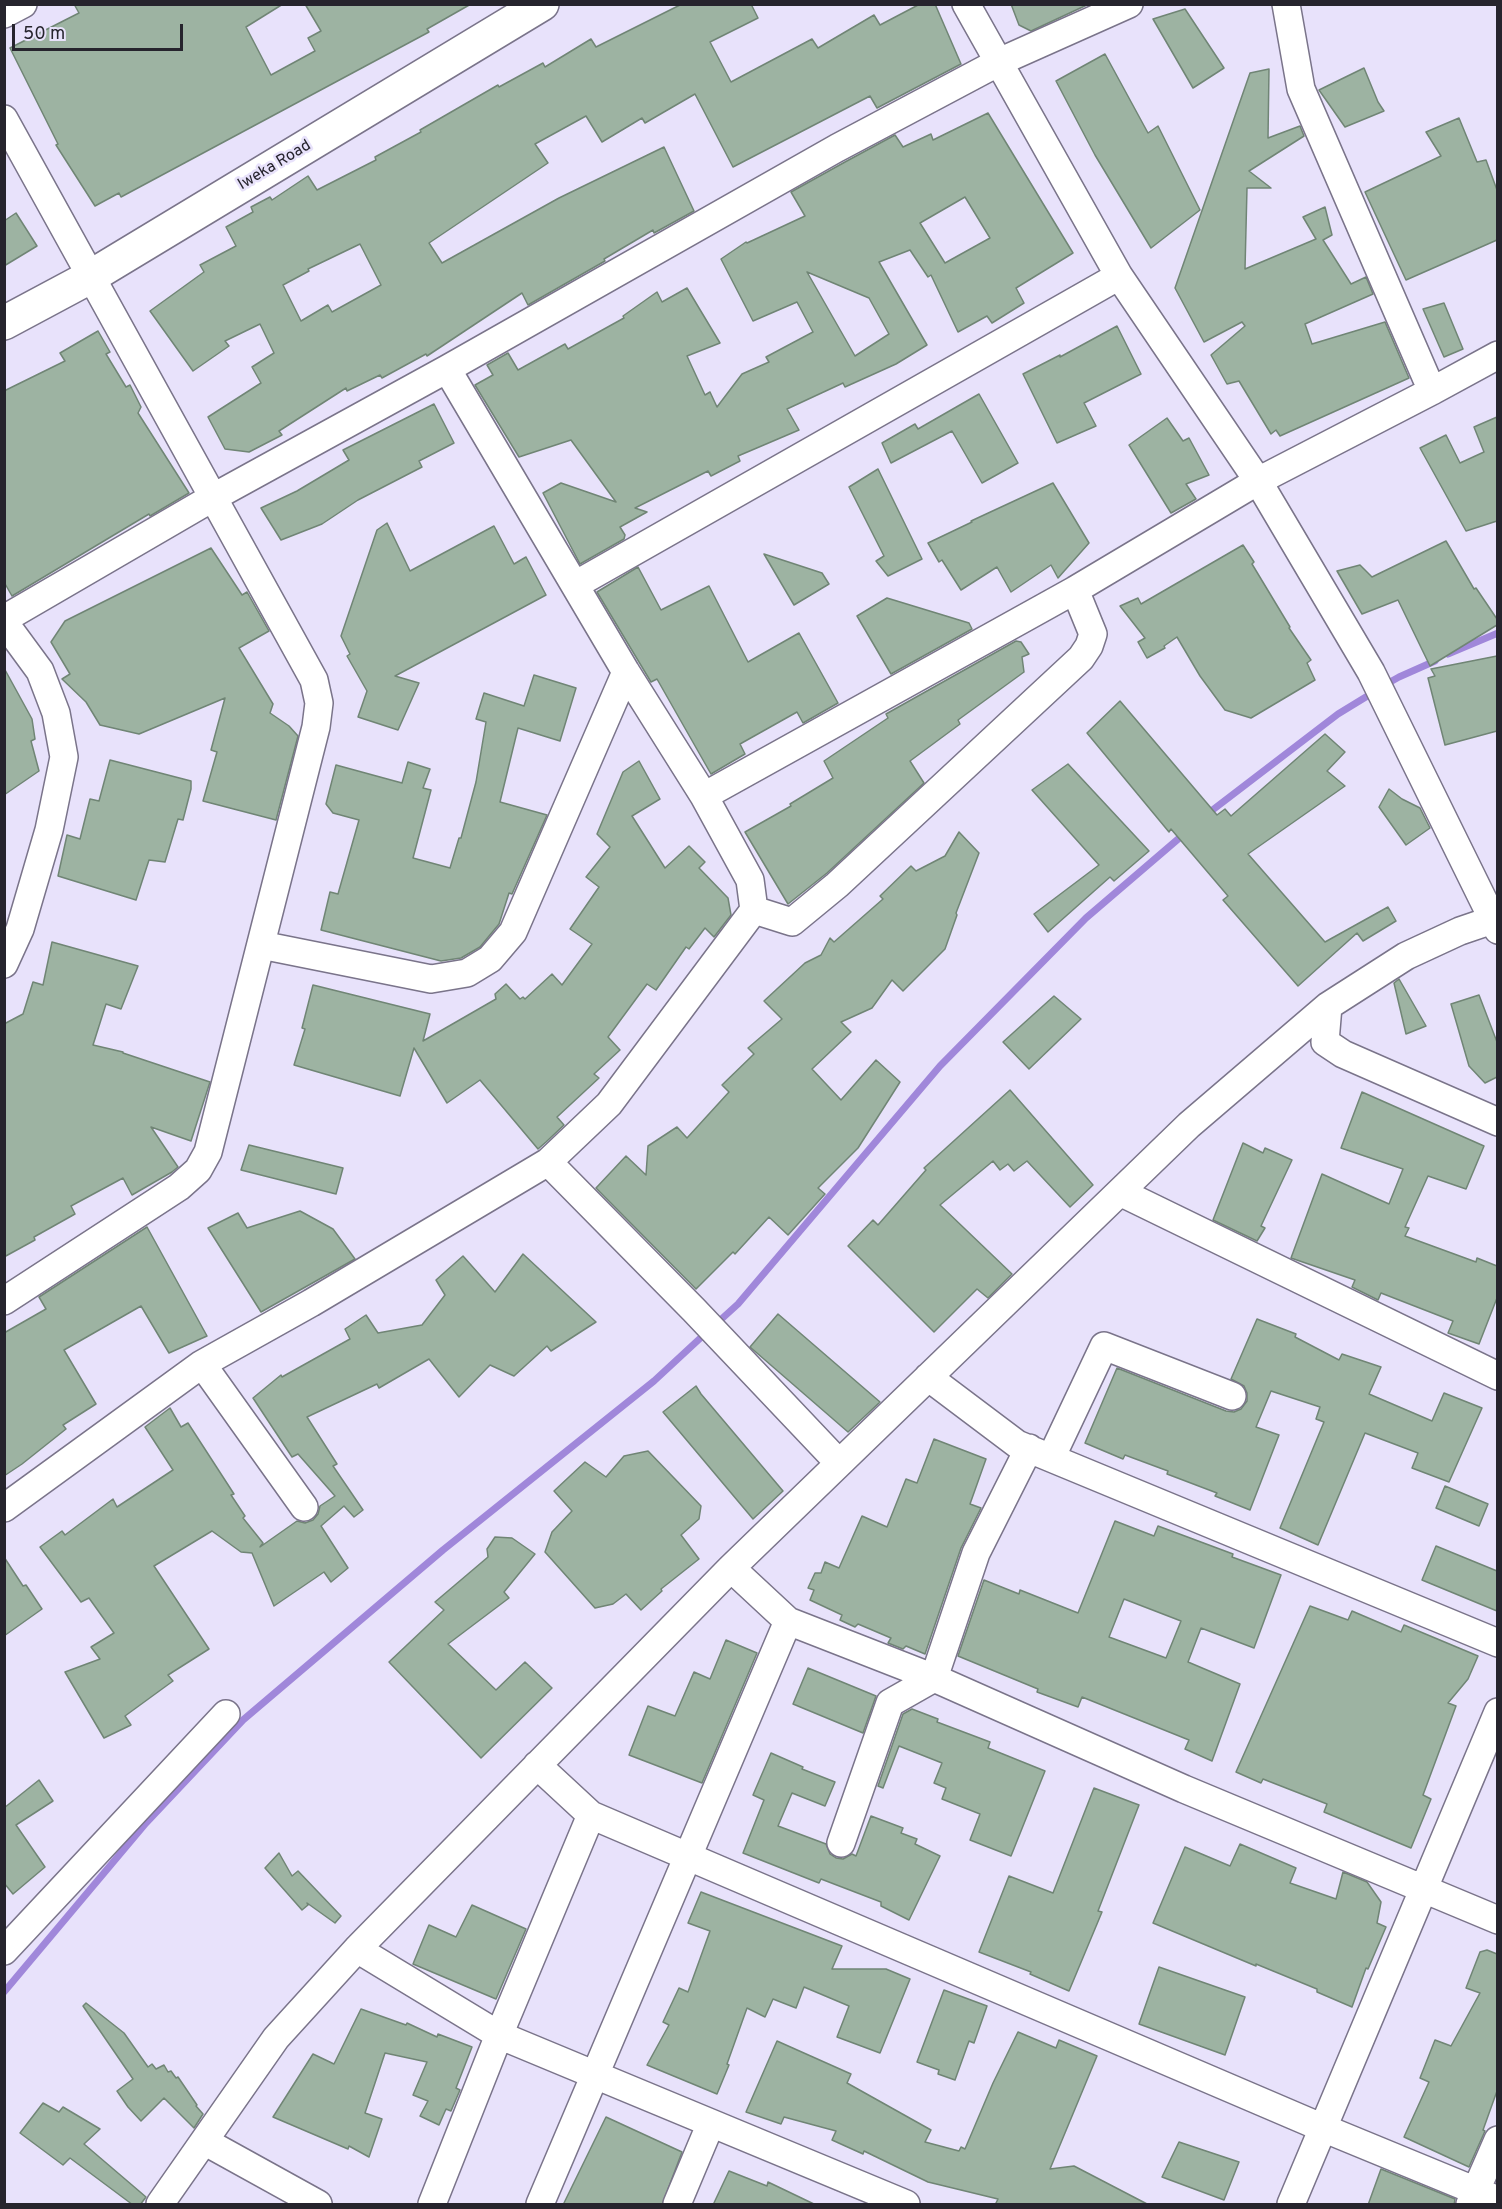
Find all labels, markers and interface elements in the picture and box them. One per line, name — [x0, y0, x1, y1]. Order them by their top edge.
scale bar — [15, 12, 186, 50]
text: 50 m — [23, 23, 65, 46]
street label: Iweka Road — [235, 137, 315, 195]

